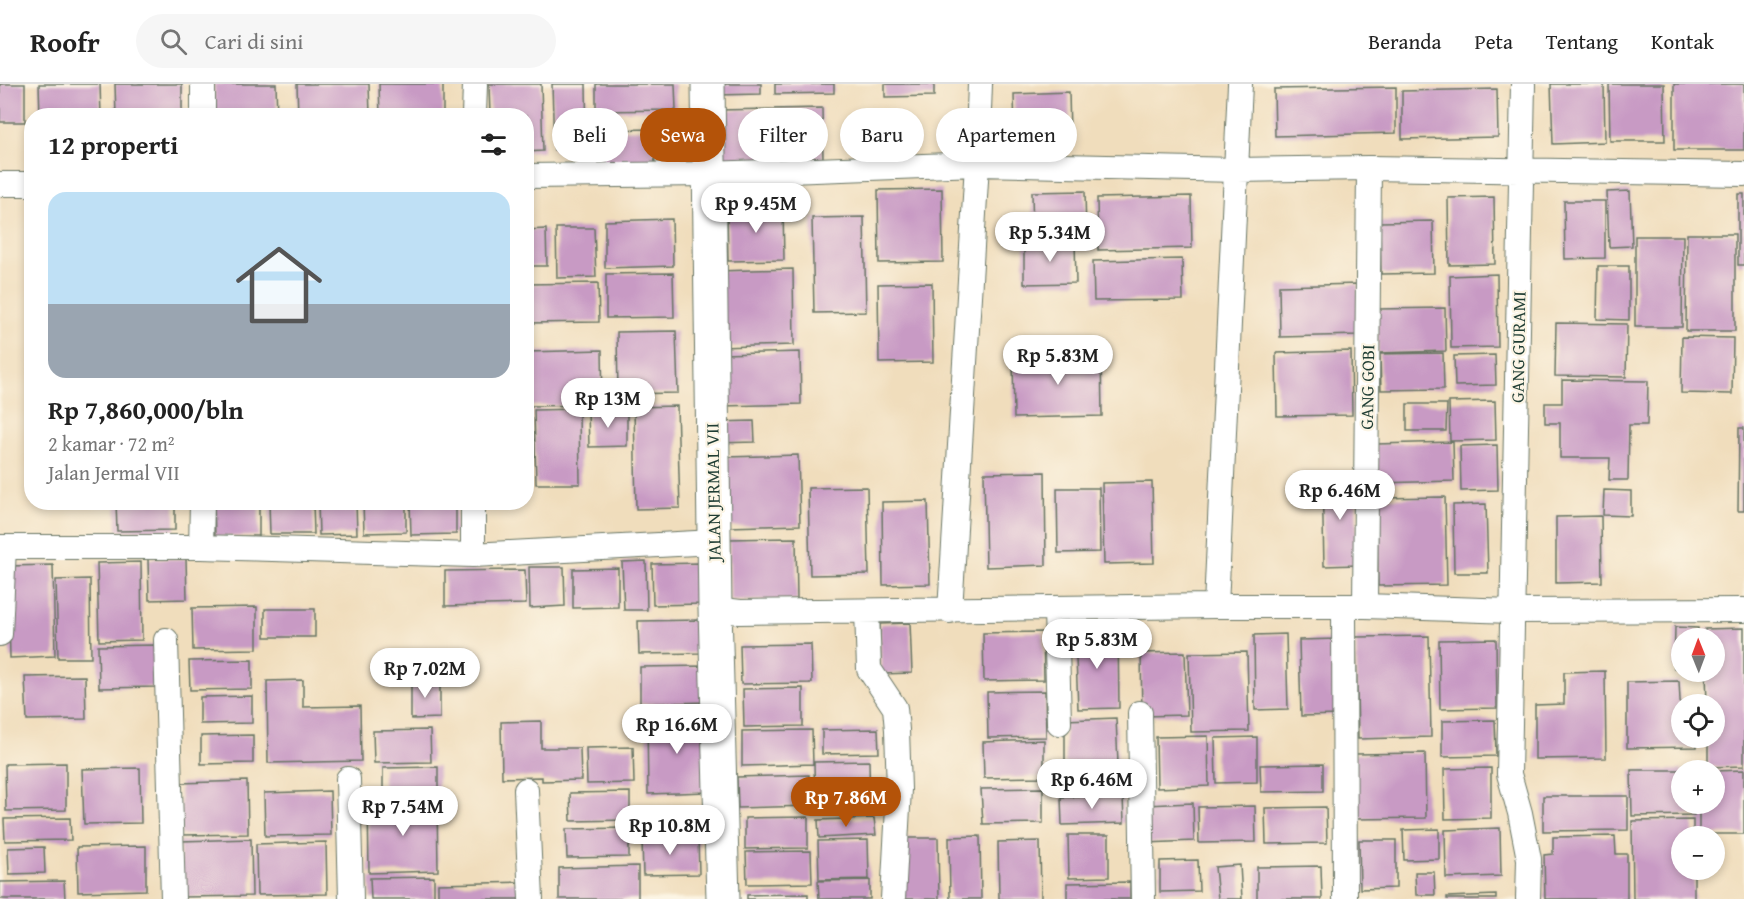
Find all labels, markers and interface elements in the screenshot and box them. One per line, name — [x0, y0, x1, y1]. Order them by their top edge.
search box — [136, 14, 556, 68]
text: Roofr — [30, 21, 100, 62]
icon: search — [157, 25, 190, 58]
text: Cari di sini — [205, 25, 303, 57]
text: Beranda — [1368, 26, 1441, 57]
text: Peta — [1474, 26, 1513, 57]
text: Tentang — [1546, 26, 1618, 57]
text: Kontak — [1651, 26, 1714, 57]
chip: Beli — [552, 108, 628, 162]
chip: Sewa — [640, 108, 726, 162]
chip: Filter — [738, 108, 828, 162]
chip: Baru — [840, 108, 924, 162]
chip: Apartemen — [936, 108, 1077, 162]
text: 12 properti — [48, 125, 178, 164]
icon: filters — [477, 128, 510, 161]
pin: Rp 9.45M — [694, 183, 818, 234]
text: Rp 9.45M — [715, 188, 797, 217]
pin: Rp 5.34M — [988, 212, 1112, 263]
text: Rp 5.34M — [1009, 217, 1091, 246]
icon: home — [225, 231, 333, 339]
street label: GANG GURAMI — [1504, 291, 1532, 403]
pin: Rp 5.83M — [996, 335, 1120, 386]
text: Rp 5.83M — [1017, 340, 1099, 369]
street label: GANG GOBI — [1353, 344, 1381, 430]
pin: Rp 13M — [559, 378, 657, 429]
text: Rp 13M — [575, 383, 641, 412]
text: Rp 7,860,000/bln — [48, 390, 244, 429]
street label: JALAN JERMAL VII — [698, 423, 728, 563]
text: 2 kamar · 72 m² — [48, 429, 175, 458]
text: Jalan Jermal VII — [48, 458, 180, 487]
pin: Rp 6.46M — [1278, 470, 1402, 521]
text: Rp 6.46M — [1299, 475, 1381, 504]
pin: Rp 5.83M — [1035, 619, 1159, 670]
text: Rp 5.83M — [1056, 624, 1138, 653]
north arrow — [1671, 628, 1725, 682]
map controls — [1671, 628, 1725, 880]
pin: Rp 7.02M — [363, 648, 487, 699]
text: Rp 7.02M — [384, 653, 466, 682]
button: locate — [1671, 694, 1725, 748]
pin: Rp 16.6M — [615, 704, 739, 755]
text: Rp 16.6M — [636, 709, 718, 738]
pin: Rp 6.46M — [1030, 759, 1154, 810]
button: + — [1671, 760, 1725, 814]
text: Rp 6.46M — [1051, 764, 1133, 793]
pin: Rp 7.86M — [784, 777, 908, 828]
text: Rp 7.86M — [805, 782, 887, 811]
pin: Rp 7.54M — [341, 786, 465, 837]
text: Rp 7.54M — [362, 791, 444, 820]
pin: Rp 10.8M — [608, 805, 732, 856]
text: Rp 10.8M — [629, 810, 711, 839]
button: − — [1671, 826, 1725, 880]

